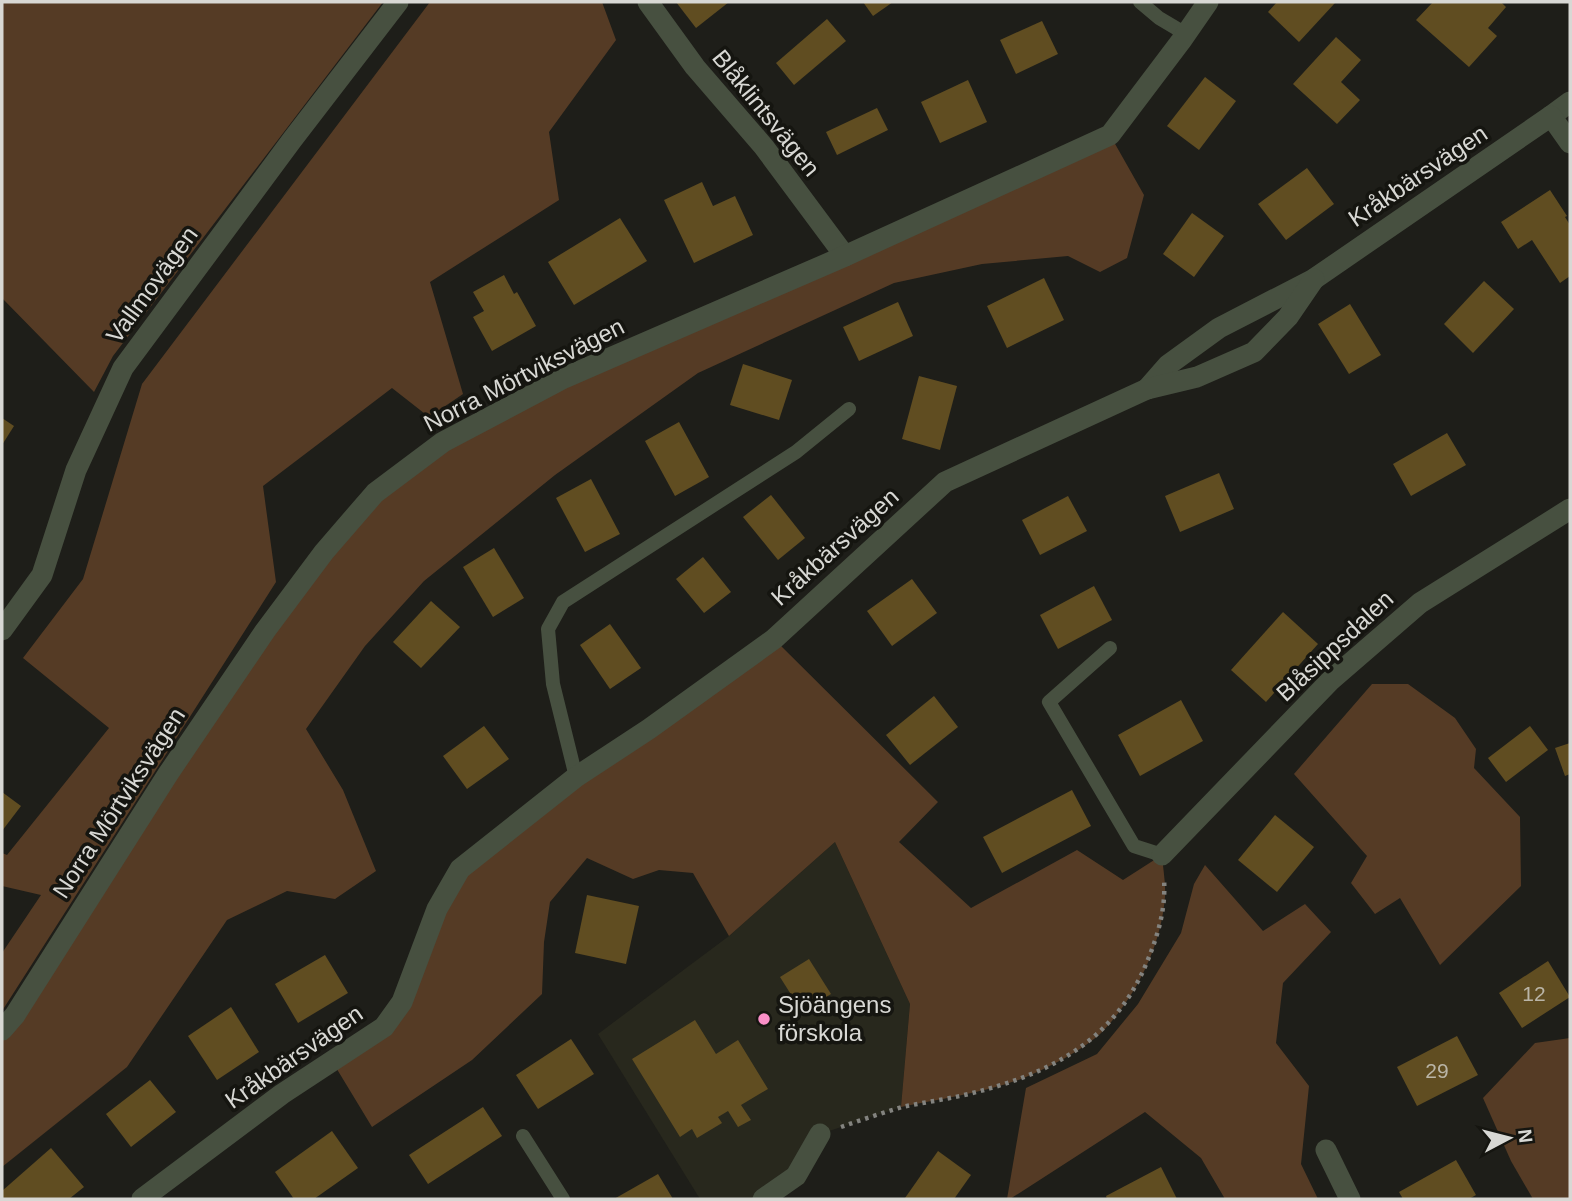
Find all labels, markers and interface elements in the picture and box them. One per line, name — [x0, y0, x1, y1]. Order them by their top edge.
street label: Blåklintsvägen — [707, 44, 826, 181]
street label: Kråkbärsvägen — [1343, 119, 1492, 232]
street label: Vallmovägen — [100, 221, 203, 348]
street label: Norra Mörtviksvägen — [419, 312, 629, 437]
street label: Kråkbärsvägen — [766, 483, 904, 611]
street label: Blåsippsdalen — [1271, 585, 1399, 706]
street label: Norra Mörtviksvägen — [47, 703, 190, 903]
house number: 12 — [1522, 982, 1546, 1005]
place label: Sjöängens förskola — [778, 991, 891, 1046]
street label: Kråkbärsvägen — [220, 999, 368, 1114]
marker: Sjöängens förskola — [756, 1011, 772, 1027]
house number: 29 — [1425, 1059, 1449, 1082]
north arrow — [1474, 1103, 1544, 1173]
text: N — [1514, 1128, 1537, 1144]

